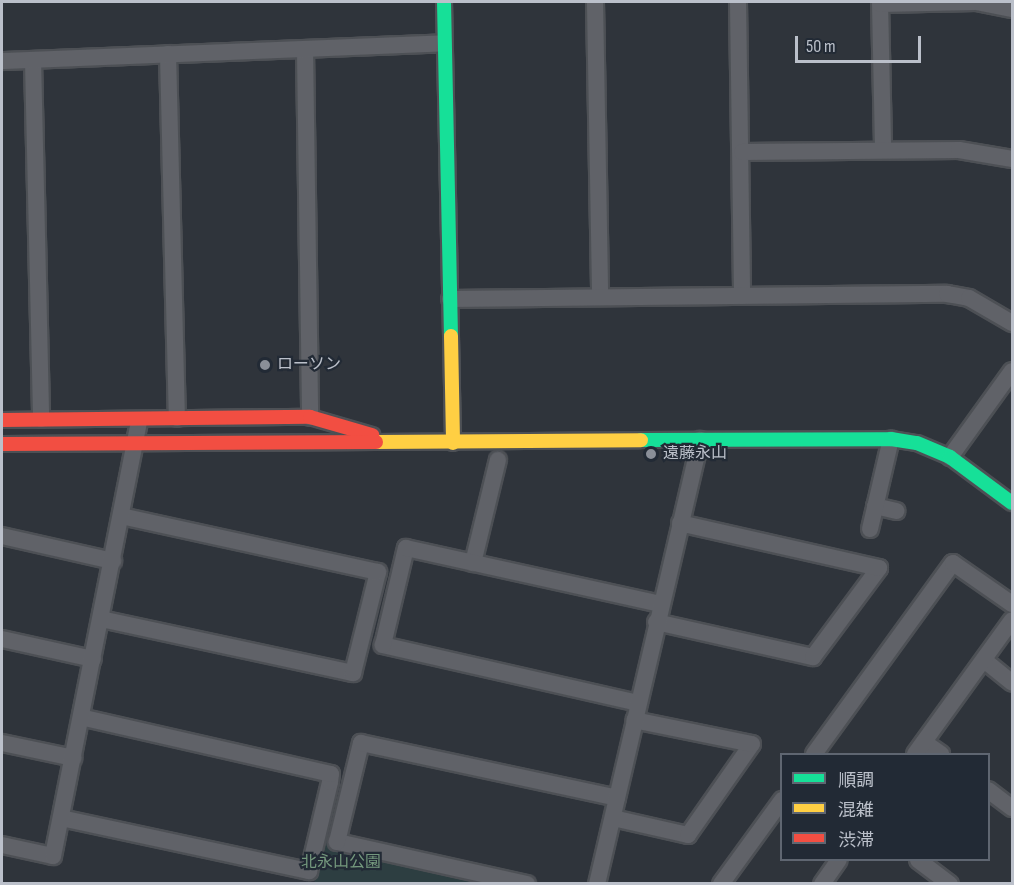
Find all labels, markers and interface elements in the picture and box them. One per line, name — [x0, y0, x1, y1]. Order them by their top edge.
scale bar — [798, 24, 924, 62]
text: 50 m — [806, 36, 836, 57]
place label: ローソン — [277, 355, 341, 375]
marker: ローソン — [258, 358, 272, 372]
place label: 遠藤永山 — [663, 444, 727, 464]
marker: 遠藤永山 — [644, 447, 658, 461]
legend — [780, 753, 990, 861]
text: 順調 — [838, 770, 874, 791]
text: 混雑 — [838, 800, 874, 821]
text: 渋滞 — [838, 830, 874, 851]
park label: 北永山公園 — [301, 853, 381, 873]

